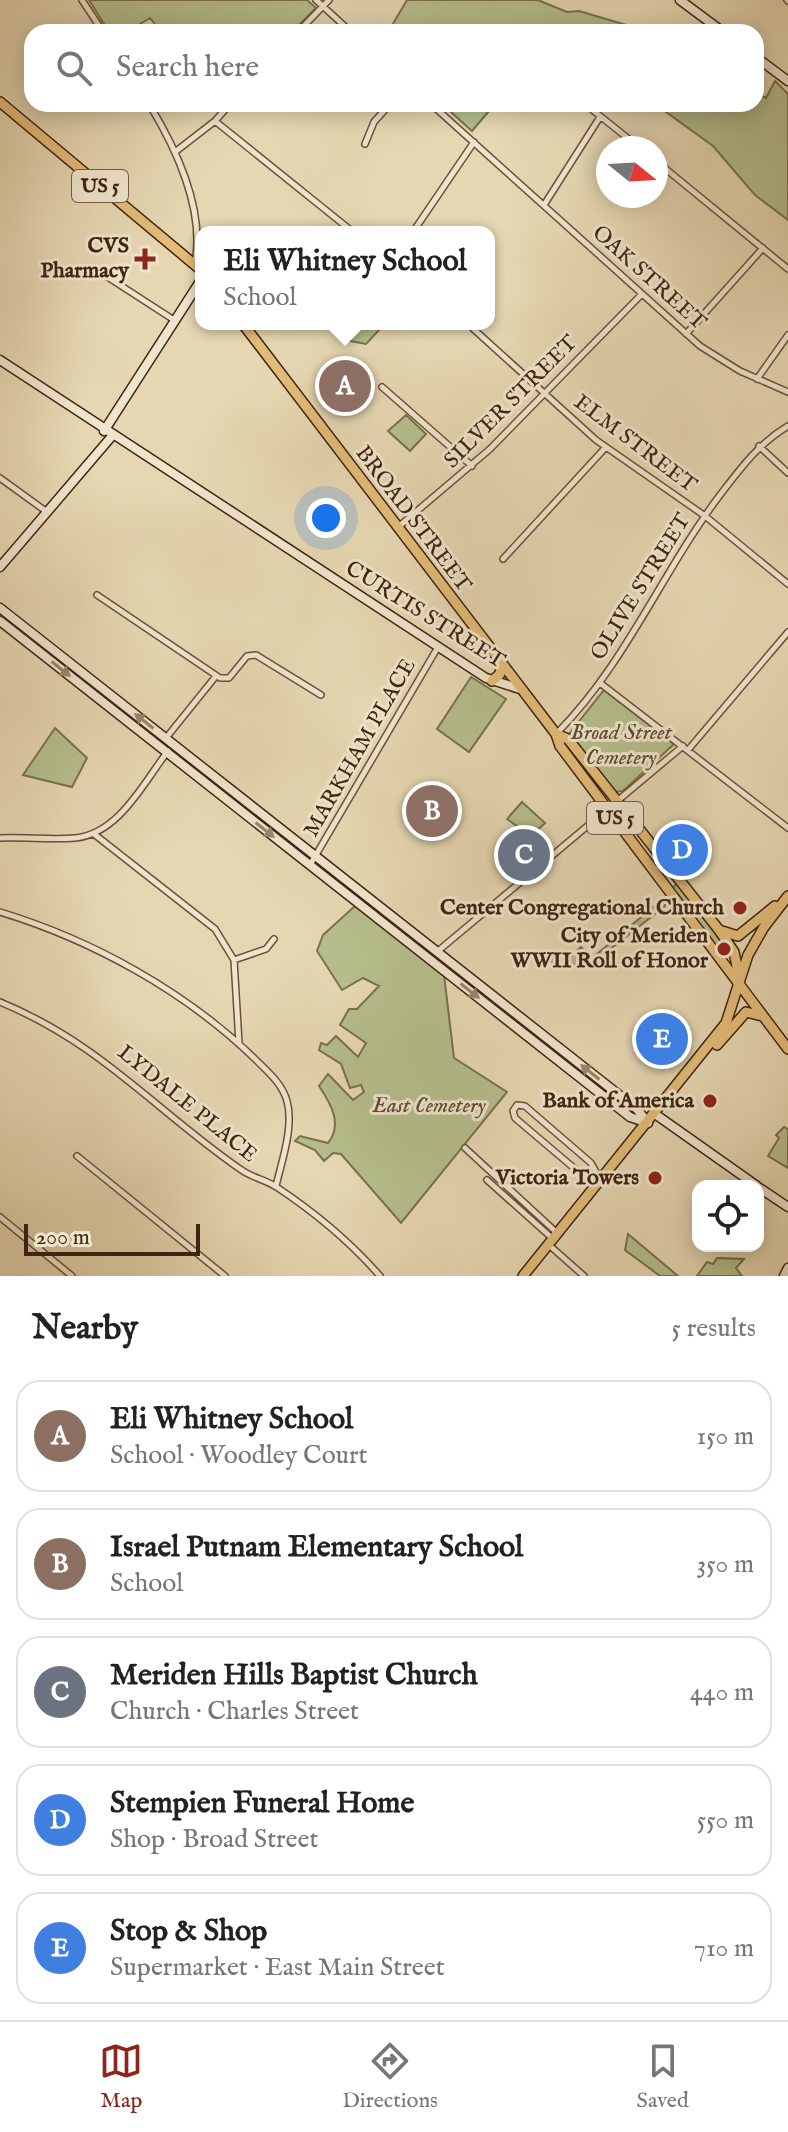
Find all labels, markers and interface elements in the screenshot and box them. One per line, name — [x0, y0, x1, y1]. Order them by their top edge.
search box — [24, 24, 764, 112]
icon: search — [52, 46, 96, 90]
text: Search here — [116, 49, 259, 87]
north arrow — [596, 136, 668, 208]
road number: US 5 — [72, 170, 128, 202]
street label: OAK STREET — [586, 219, 712, 337]
popup — [195, 226, 495, 330]
place label: CVS Pharmacy — [40, 232, 130, 285]
text: Eli Whitney School — [223, 243, 467, 281]
marker: CVS Pharmacy — [136, 250, 154, 268]
text: School — [223, 281, 297, 314]
street label: SILVER STREET — [438, 329, 584, 475]
pin: A — [319, 356, 371, 416]
street label: ELM STREET — [568, 389, 702, 499]
street label: BROAD STREET — [349, 440, 477, 598]
your location — [306, 498, 346, 538]
street label: OLIVE STREET — [585, 508, 697, 666]
street label: CURTIS STREET — [340, 555, 510, 675]
street label: MARKHAM PLACE — [298, 654, 422, 842]
one-way arrow — [51, 660, 71, 677]
one-way arrow — [134, 713, 154, 730]
park label: Broad Street Cemetery — [570, 719, 673, 772]
pin: B — [406, 781, 458, 841]
road number: US 5 — [587, 802, 643, 834]
pin: D — [656, 820, 708, 880]
one-way arrow — [255, 821, 275, 838]
pin: C — [498, 825, 550, 885]
place label: Center Congregational Church — [440, 894, 724, 922]
marker: Center Congregational Church — [731, 899, 749, 917]
place label: City of Meriden WWII Roll of Honor — [510, 922, 709, 975]
marker: City of Meriden WWII Roll of Honor — [715, 940, 733, 958]
one-way arrow — [460, 982, 480, 998]
pin: E — [636, 1009, 688, 1069]
street label: LYDALE PLACE — [111, 1039, 263, 1169]
one-way arrow — [580, 1064, 600, 1081]
place label: Bank of America — [542, 1087, 694, 1115]
park label: East Cemetery — [371, 1092, 486, 1120]
marker: Bank of America — [701, 1092, 719, 1110]
place label: Victoria Towers — [495, 1164, 639, 1192]
marker: Victoria Towers — [646, 1169, 664, 1187]
map controls — [692, 1180, 764, 1252]
button: locate — [692, 1180, 764, 1252]
scale bar — [24, 1220, 200, 1256]
text: 200 m — [36, 1224, 90, 1252]
text: Nearby — [32, 1307, 138, 1350]
text: 5 results — [672, 1312, 756, 1345]
text: Eli Whitney School — [110, 1401, 353, 1439]
text: A — [51, 1420, 69, 1453]
text: 150 m — [696, 1420, 754, 1453]
text: School · Woodley Court — [110, 1439, 368, 1472]
text: Israel Putnam Elementary School — [110, 1529, 523, 1567]
text: B — [51, 1548, 69, 1581]
text: 350 m — [696, 1548, 754, 1581]
text: School — [110, 1567, 183, 1600]
text: Meriden Hills Baptist Church — [110, 1657, 478, 1695]
text: C — [51, 1676, 69, 1709]
text: 440 m — [690, 1676, 754, 1709]
text: Church · Charles Street — [110, 1695, 359, 1728]
text: Stempien Funeral Home — [110, 1785, 414, 1823]
text: D — [50, 1804, 70, 1837]
text: 550 m — [697, 1804, 754, 1837]
text: Shop · Broad Street — [110, 1823, 318, 1856]
text: Stop & Shop — [110, 1913, 267, 1951]
text: E — [51, 1932, 69, 1965]
text: 710 m — [694, 1932, 754, 1965]
text: Supermarket · East Main Street — [110, 1951, 445, 1984]
tab: Map — [99, 2039, 143, 2115]
tab: Directions — [342, 2039, 438, 2115]
tab: Saved — [637, 2039, 689, 2115]

